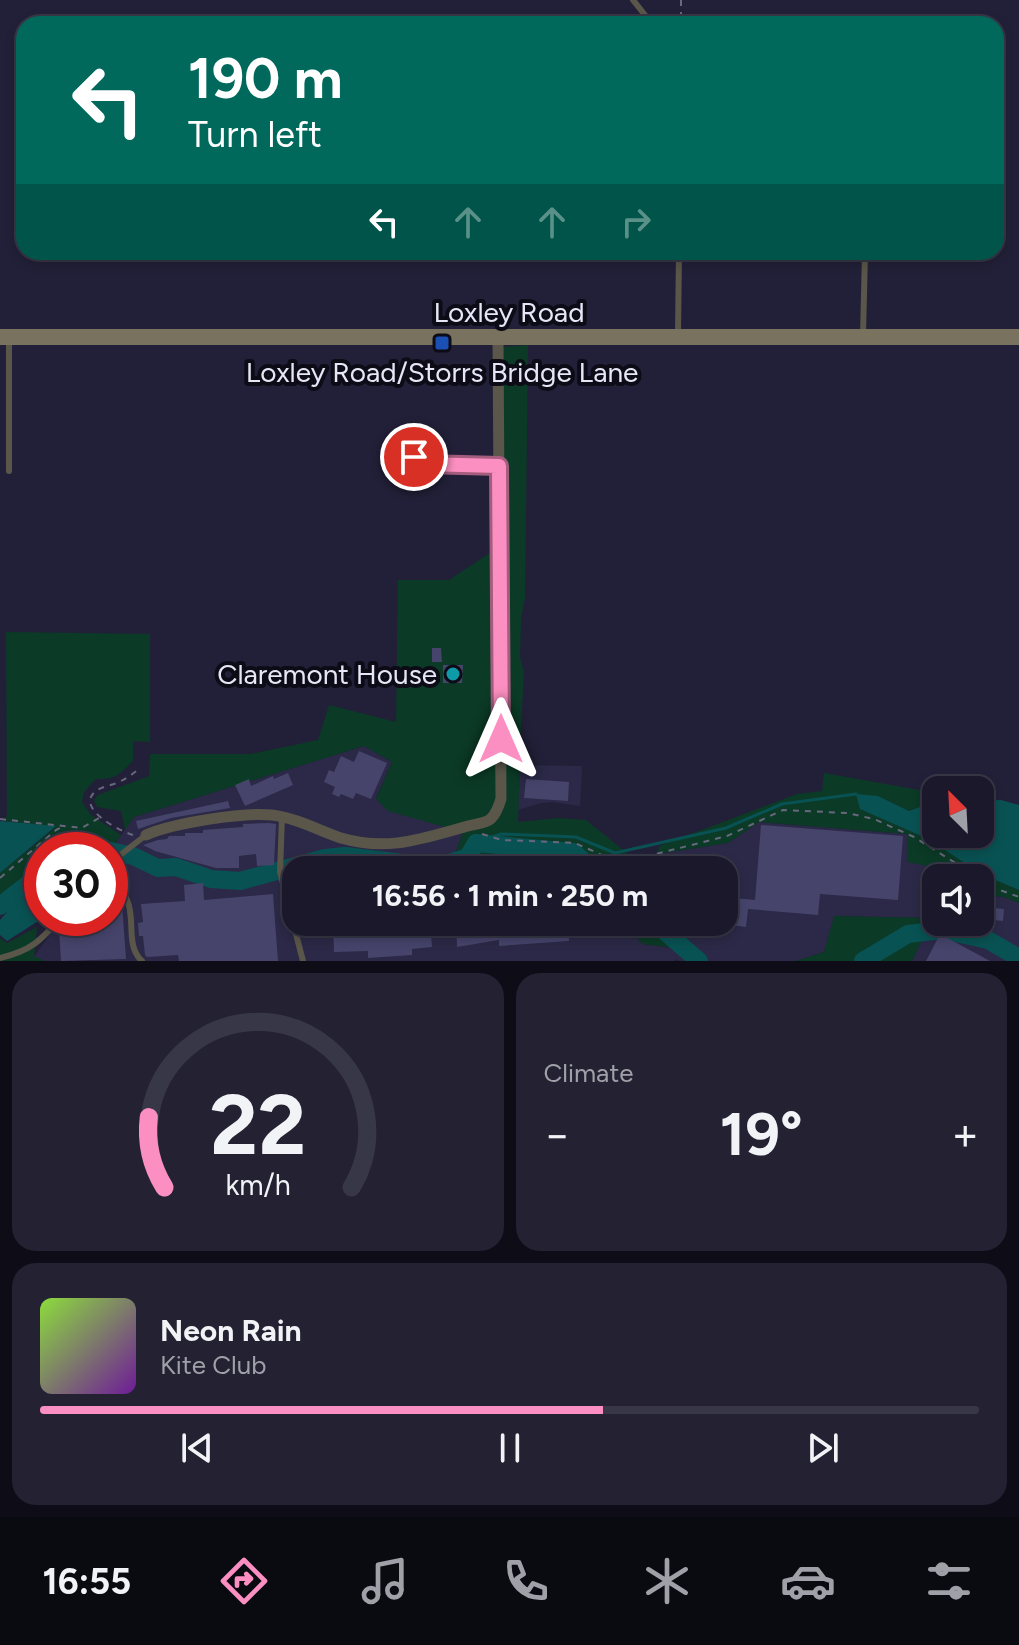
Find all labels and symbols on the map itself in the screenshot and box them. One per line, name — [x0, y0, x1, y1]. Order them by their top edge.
street label: Loxley Road — [433, 295, 585, 329]
marker: Loxley Road/Storrs Bridge Lane — [433, 334, 451, 352]
place label: Loxley Road/Storrs Bridge Lane — [246, 355, 638, 389]
pin — [380, 423, 448, 491]
place label: Claremont House — [217, 657, 437, 691]
marker: Claremont House — [444, 665, 462, 683]
position arrow — [459, 697, 543, 781]
north arrow — [922, 776, 994, 848]
speed limit sign: 30 — [24, 832, 128, 936]

